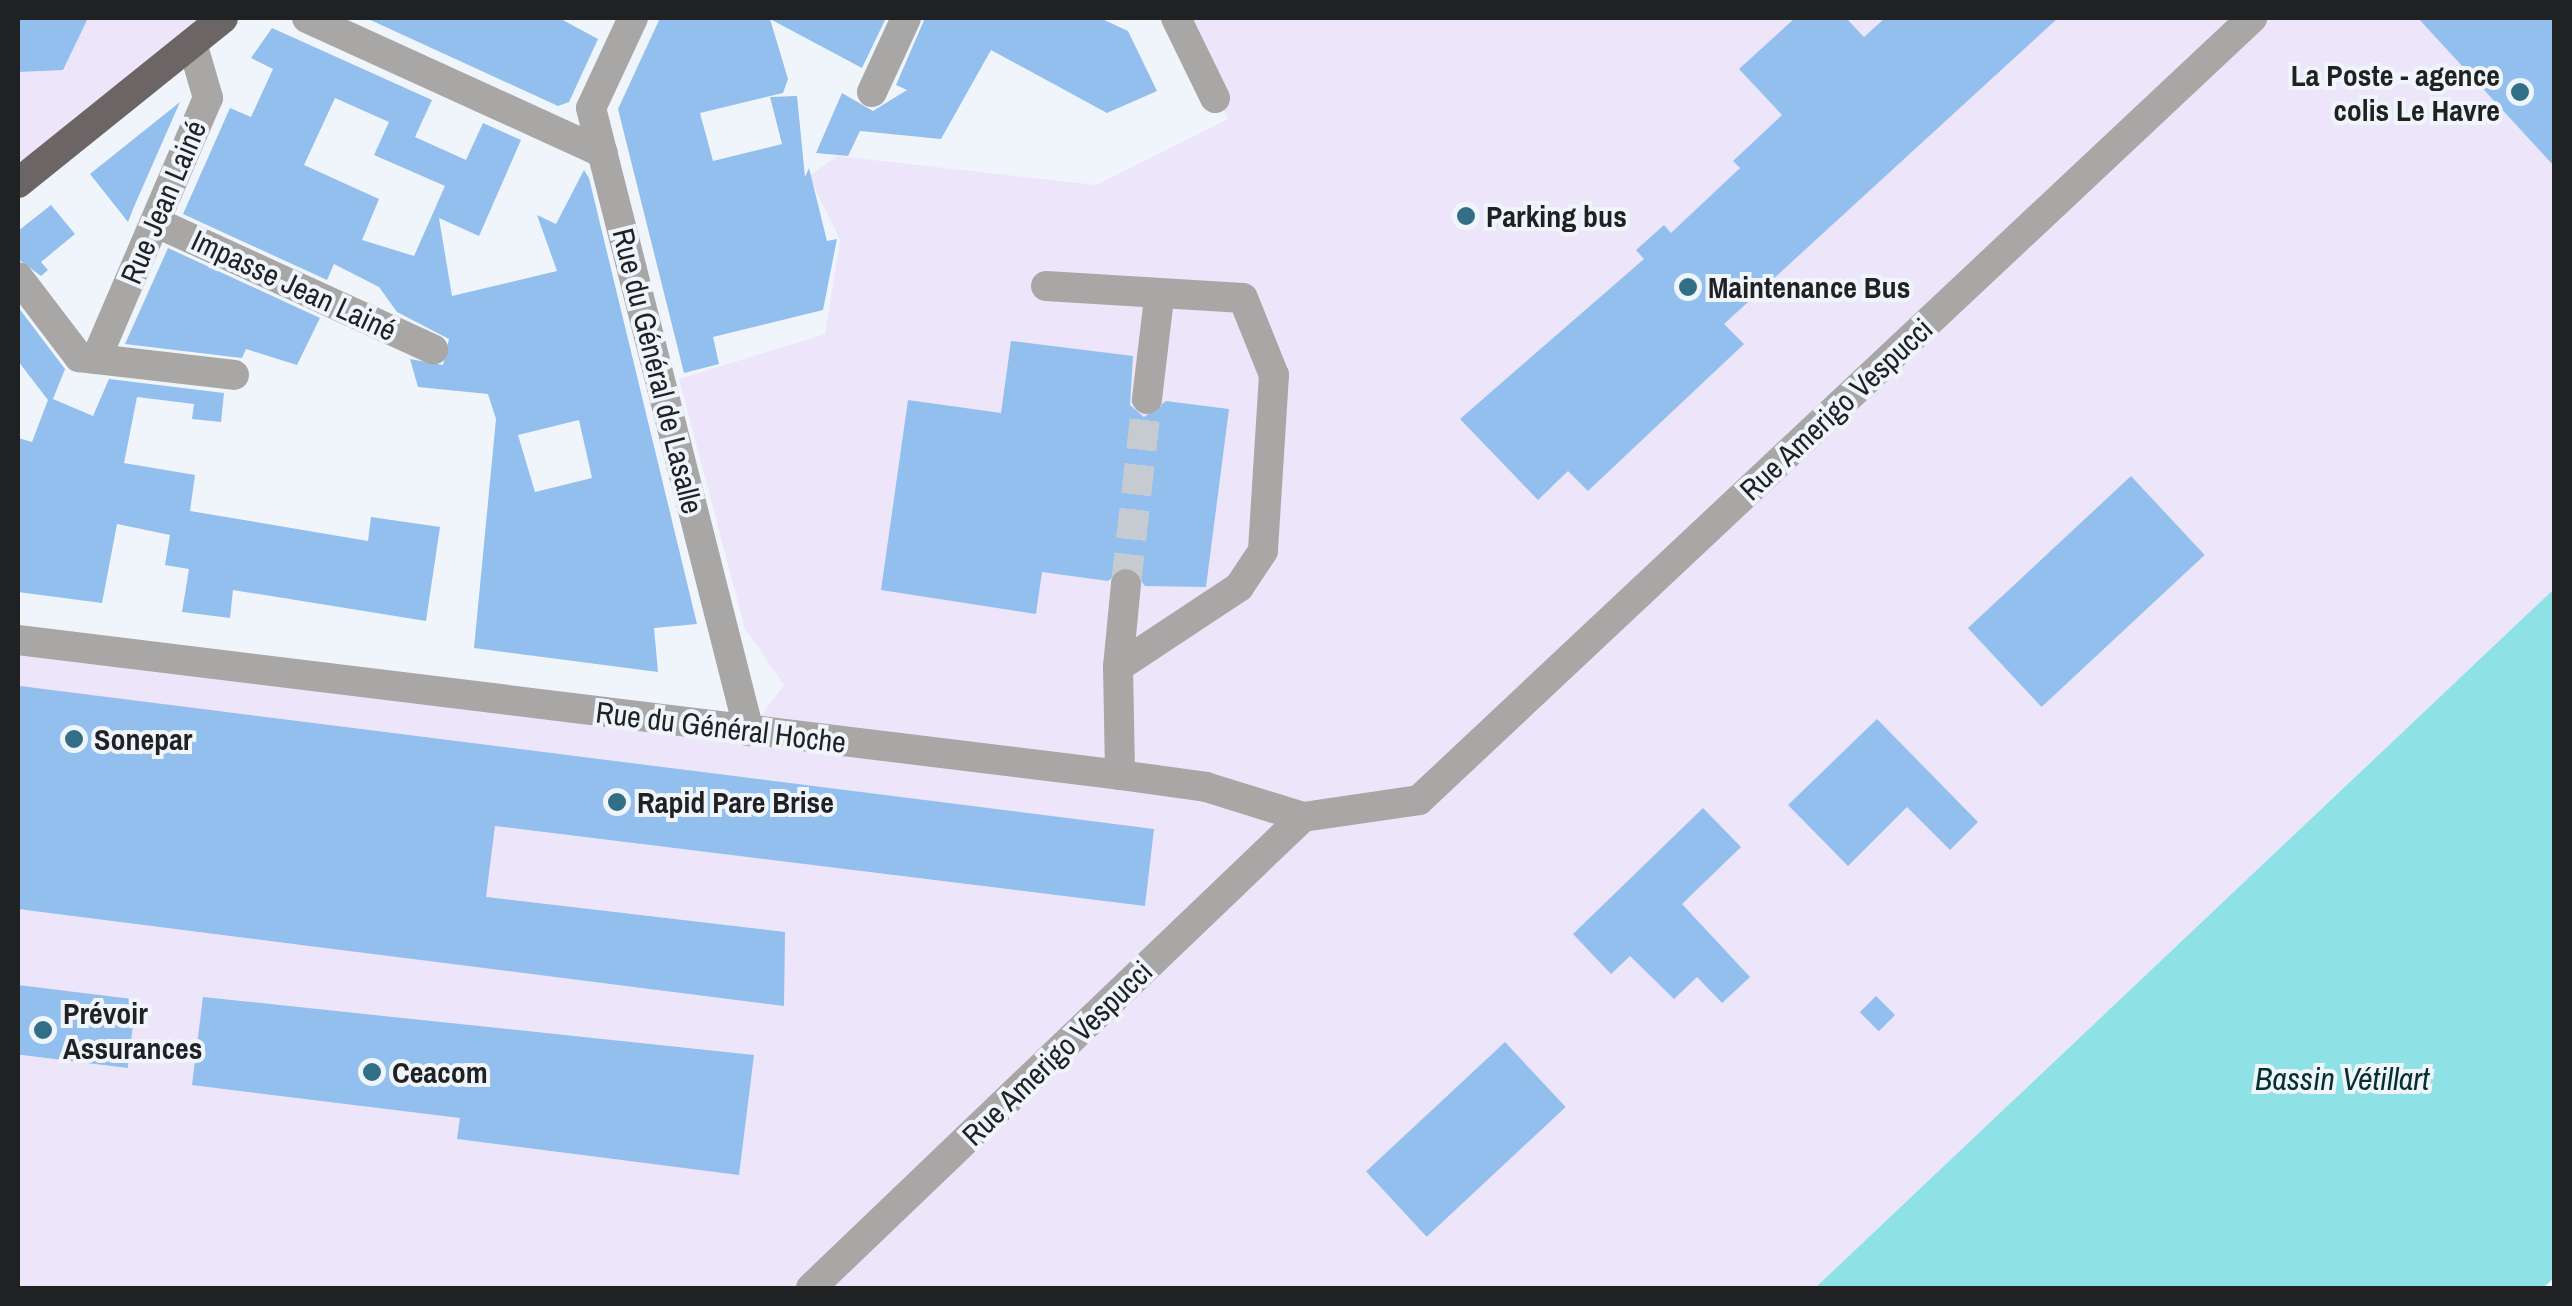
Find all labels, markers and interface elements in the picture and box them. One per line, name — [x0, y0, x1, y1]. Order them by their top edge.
place label: La Poste - agence colis Le Havre — [2291, 57, 2500, 128]
marker: La Poste - agence colis Le Havre — [2509, 81, 2531, 103]
street label: Rue Jean Lainé — [112, 115, 214, 289]
place label: Parking bus — [1486, 198, 1627, 234]
marker: Parking bus — [1455, 205, 1477, 227]
street label: Impasse Jean Lainé — [186, 222, 402, 348]
street label: Rue du Général de Lasalle — [605, 225, 711, 517]
place label: Maintenance Bus — [1708, 269, 1910, 305]
marker: Maintenance Bus — [1677, 276, 1699, 298]
street label: Rue Amerigo Vespucci — [1732, 310, 1940, 508]
street label: Rue du Général Hoche — [594, 694, 848, 760]
place label: Sonepar — [94, 721, 192, 757]
marker: Sonepar — [63, 728, 85, 750]
place label: Rapid Pare Brise — [637, 784, 834, 820]
marker: Rapid Pare Brise — [606, 791, 628, 813]
street label: Rue Amerigo Vespucci — [954, 953, 1160, 1153]
place label: Prévoir Assurances — [63, 995, 202, 1066]
marker: Prévoir Assurances — [32, 1019, 54, 1041]
place label: Ceacom — [392, 1054, 488, 1090]
water label: Bassin Vétillart — [2255, 1060, 2429, 1098]
marker: Ceacom — [361, 1061, 383, 1083]

